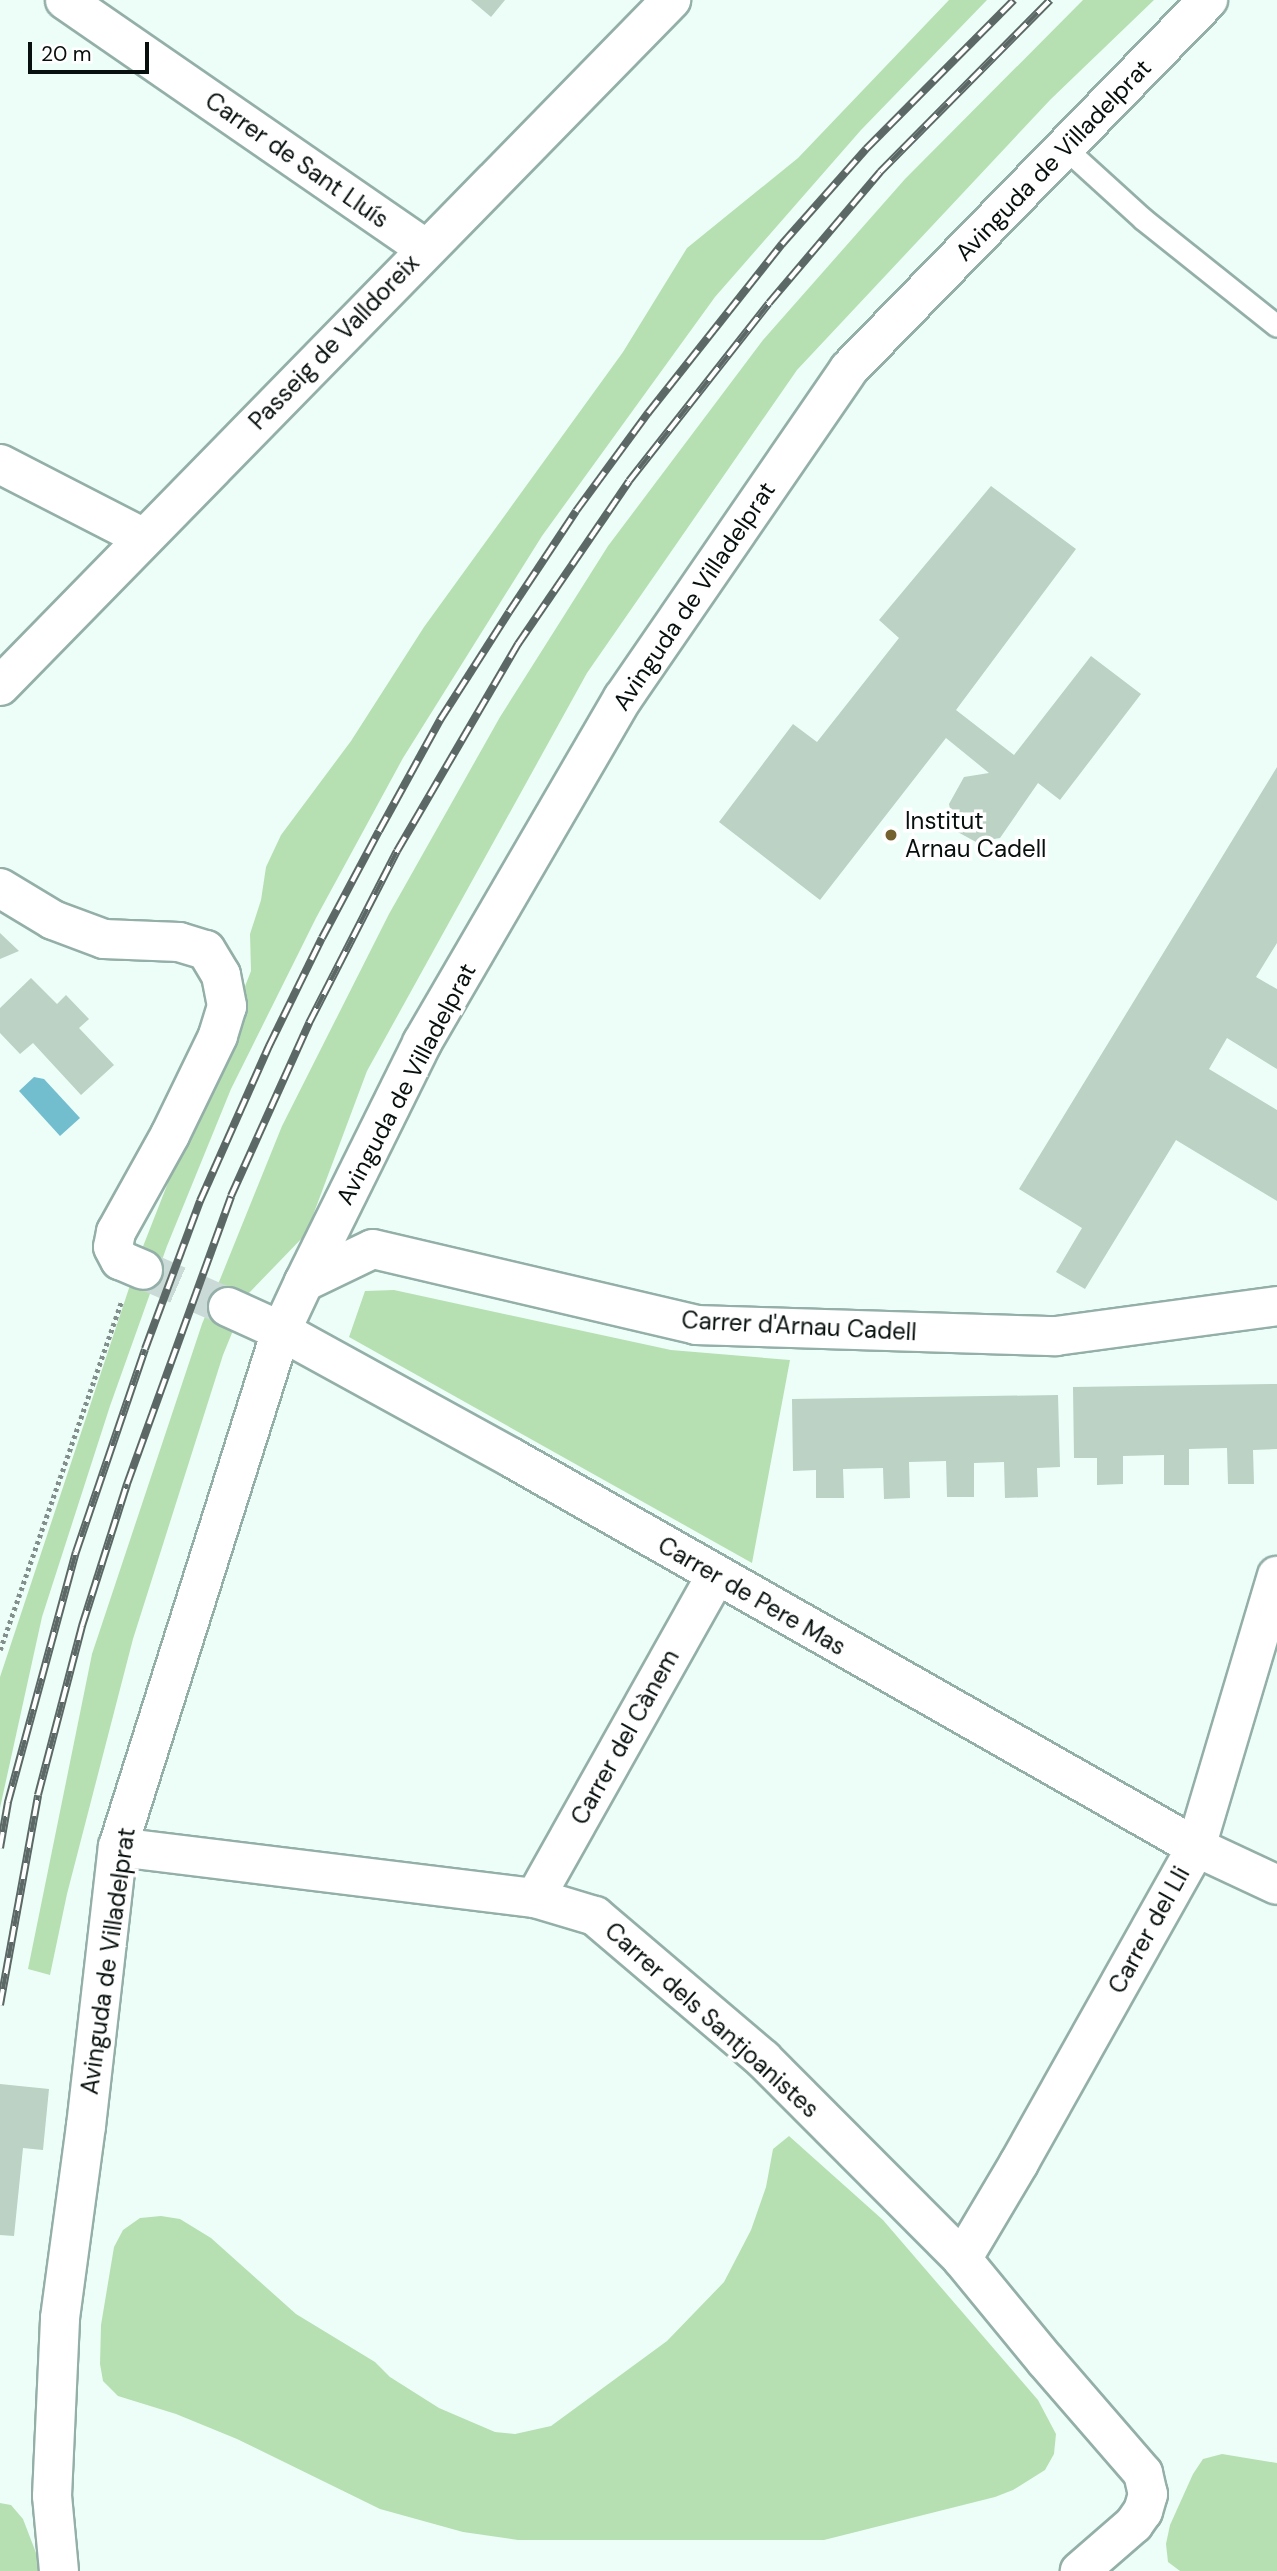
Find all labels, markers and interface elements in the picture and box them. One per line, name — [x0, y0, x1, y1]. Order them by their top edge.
scale bar — [32, 28, 152, 72]
text: 20 m — [41, 40, 92, 68]
street label: Avinguda de Villadelprat — [949, 53, 1157, 267]
street label: Carrer de Sant Lluís — [200, 86, 394, 234]
street label: Passeig de Valldoreix — [243, 248, 425, 436]
street label: Avinguda de Villadelprat — [607, 476, 781, 716]
place label: Institut Arnau Cadell — [905, 807, 1046, 863]
marker: Institut Arnau Cadell — [883, 827, 899, 843]
street label: Avinguda de Villadelprat — [330, 958, 482, 1210]
street label: Carrer d'Arnau Cadell — [681, 1305, 917, 1347]
street label: Carrer de Pere Mas — [653, 1531, 851, 1661]
street label: Carrer del Cànem — [565, 1644, 685, 1830]
street label: Avinguda de Villadelprat — [75, 1826, 141, 2096]
street label: Carrer del Lli — [1102, 1862, 1196, 1998]
street label: Carrer dels Santjoanistes — [599, 1916, 825, 2124]

